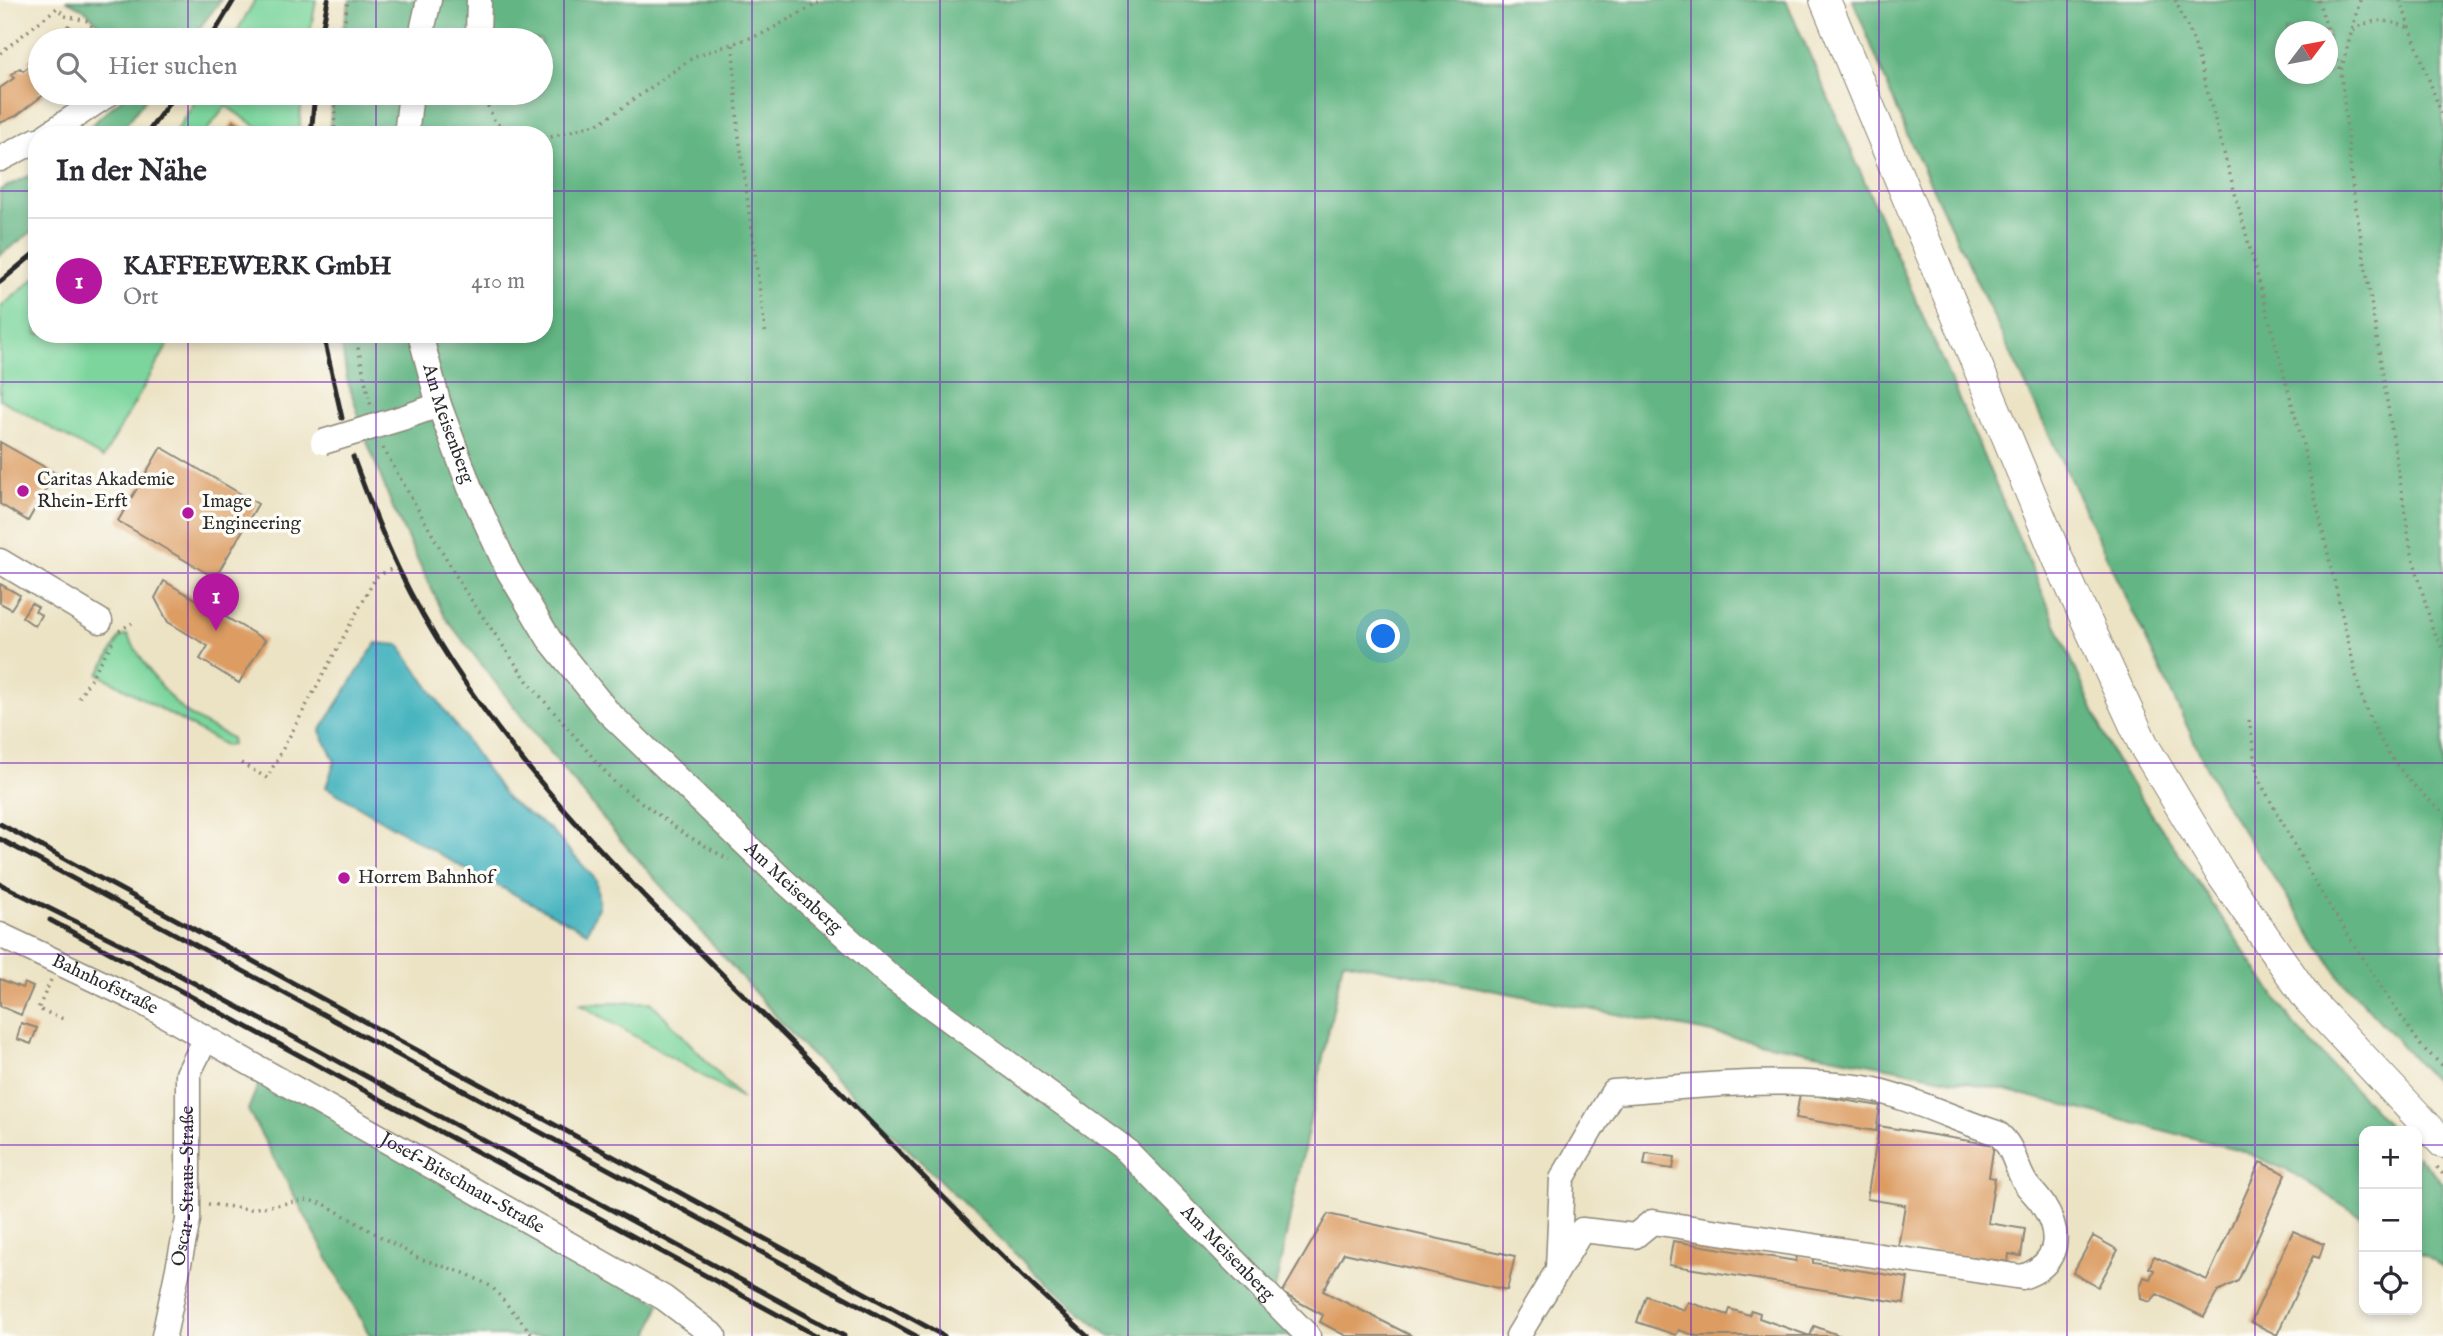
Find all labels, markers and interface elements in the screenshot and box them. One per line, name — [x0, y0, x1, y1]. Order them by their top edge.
north arrow — [2275, 21, 2338, 84]
search box — [28, 28, 553, 105]
icon: search — [52, 48, 90, 86]
text: Hier suchen — [108, 50, 238, 83]
text: In der Nähe — [56, 153, 207, 191]
text: KAFFEEWERK GmbH — [123, 250, 392, 283]
text: 1 — [75, 267, 83, 296]
text: 410 m — [471, 267, 525, 296]
text: Ort — [123, 283, 158, 312]
street label: Am Meisenberg — [416, 360, 480, 488]
place label: Caritas Akademie Rhein-Erft — [37, 468, 175, 514]
marker: Caritas Akademie Rhein-Erft — [15, 483, 31, 499]
place label: Image Engineering — [202, 490, 301, 536]
marker: Image Engineering — [180, 505, 196, 521]
pin: 1 — [193, 573, 239, 631]
your location — [1366, 619, 1400, 653]
street label: Am Meisenberg — [738, 836, 848, 940]
place label: Horrem Bahnhof — [358, 866, 497, 890]
marker: Horrem Bahnhof — [336, 870, 352, 886]
street label: Bahnhofstraße — [48, 949, 163, 1021]
street label: Oscar-Straus-Straße — [167, 1105, 200, 1269]
map controls — [2359, 1126, 2422, 1315]
button: + — [2359, 1126, 2422, 1189]
street label: Josef-Bitschnau-Straße — [374, 1127, 549, 1240]
button: − — [2359, 1189, 2422, 1252]
street label: Am Meisenberg — [1174, 1200, 1280, 1307]
button: locate — [2359, 1252, 2422, 1315]

